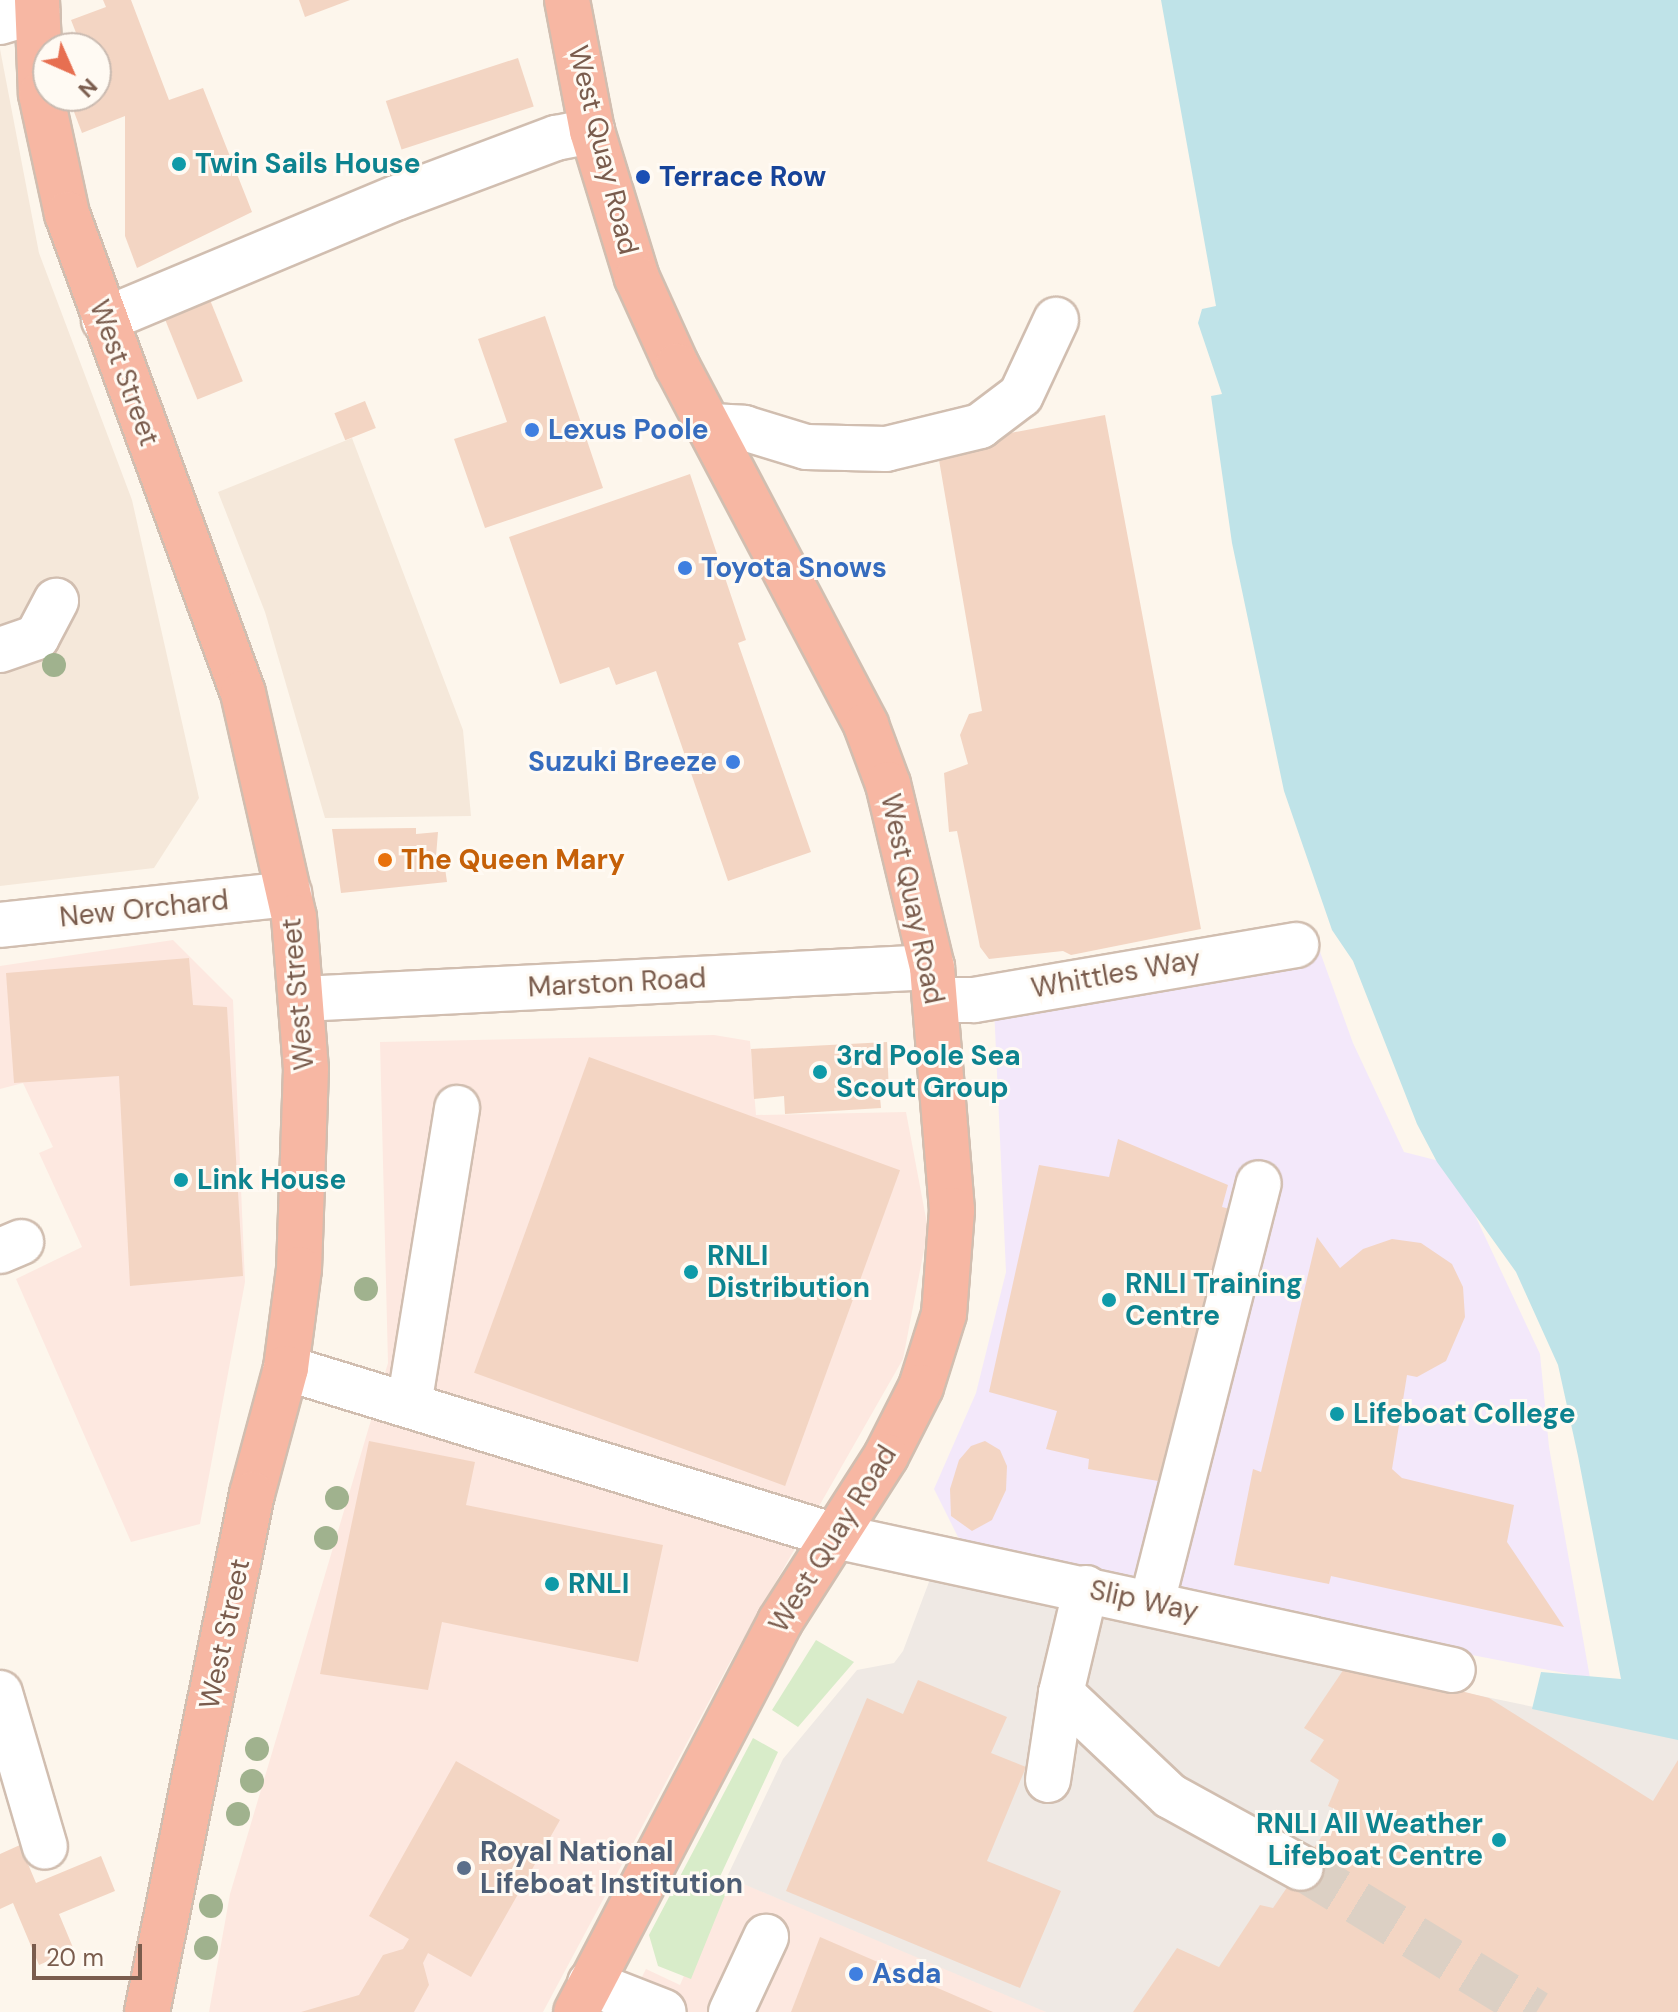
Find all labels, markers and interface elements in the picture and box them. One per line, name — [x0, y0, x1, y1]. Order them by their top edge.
north arrow — [32, 32, 112, 112]
street label: West Quay Road — [561, 42, 645, 258]
text: N — [72, 72, 104, 104]
place label: Twin Sails House — [195, 147, 421, 181]
marker: Twin Sails House — [170, 155, 188, 173]
place label: Terrace Row — [659, 160, 826, 194]
marker: Terrace Row — [634, 168, 652, 186]
street label: West Street — [82, 295, 166, 451]
place label: Lexus Poole — [548, 413, 709, 447]
marker: Lexus Poole — [523, 421, 541, 439]
place label: Toyota Snows — [701, 551, 887, 585]
marker: Toyota Snows — [676, 559, 694, 577]
place label: Suzuki Breeze — [528, 745, 717, 779]
marker: Suzuki Breeze — [724, 753, 742, 771]
street label: West Quay Road — [873, 791, 951, 1007]
place label: The Queen Mary — [401, 843, 625, 877]
marker: The Queen Mary — [376, 851, 394, 869]
street label: New Orchard — [58, 883, 230, 935]
street label: West Street — [275, 916, 321, 1072]
street label: Whittles Way — [1029, 943, 1203, 1005]
street label: Marston Road — [527, 962, 707, 1004]
place label: 3rd Poole Sea Scout Group — [836, 1039, 1021, 1105]
marker: 3rd Poole Sea Scout Group — [811, 1063, 829, 1081]
place label: Link House — [197, 1163, 346, 1197]
marker: Link House — [172, 1171, 190, 1189]
place label: RNLI Distribution — [707, 1239, 870, 1305]
marker: RNLI Distribution — [682, 1263, 700, 1281]
place label: RNLI Training Centre — [1125, 1267, 1303, 1333]
marker: RNLI Training Centre — [1100, 1291, 1118, 1309]
place label: Lifeboat College — [1353, 1397, 1576, 1431]
marker: Lifeboat College — [1328, 1405, 1346, 1423]
street label: West Quay Road — [762, 1439, 904, 1639]
street label: West Street — [193, 1556, 257, 1712]
place label: RNLI — [568, 1567, 629, 1601]
street label: Slip Way — [1087, 1573, 1201, 1629]
marker: RNLI — [543, 1575, 561, 1593]
place label: RNLI All Weather Lifeboat Centre — [1256, 1807, 1483, 1873]
marker: RNLI All Weather Lifeboat Centre — [1490, 1831, 1508, 1849]
place label: Royal National Lifeboat Institution — [480, 1835, 743, 1901]
marker: Royal National Lifeboat Institution — [455, 1859, 473, 1877]
scale bar — [36, 1928, 146, 1978]
text: 20 m — [46, 1942, 104, 1973]
place label: Asda — [872, 1957, 941, 1991]
marker: Asda — [847, 1965, 865, 1983]

